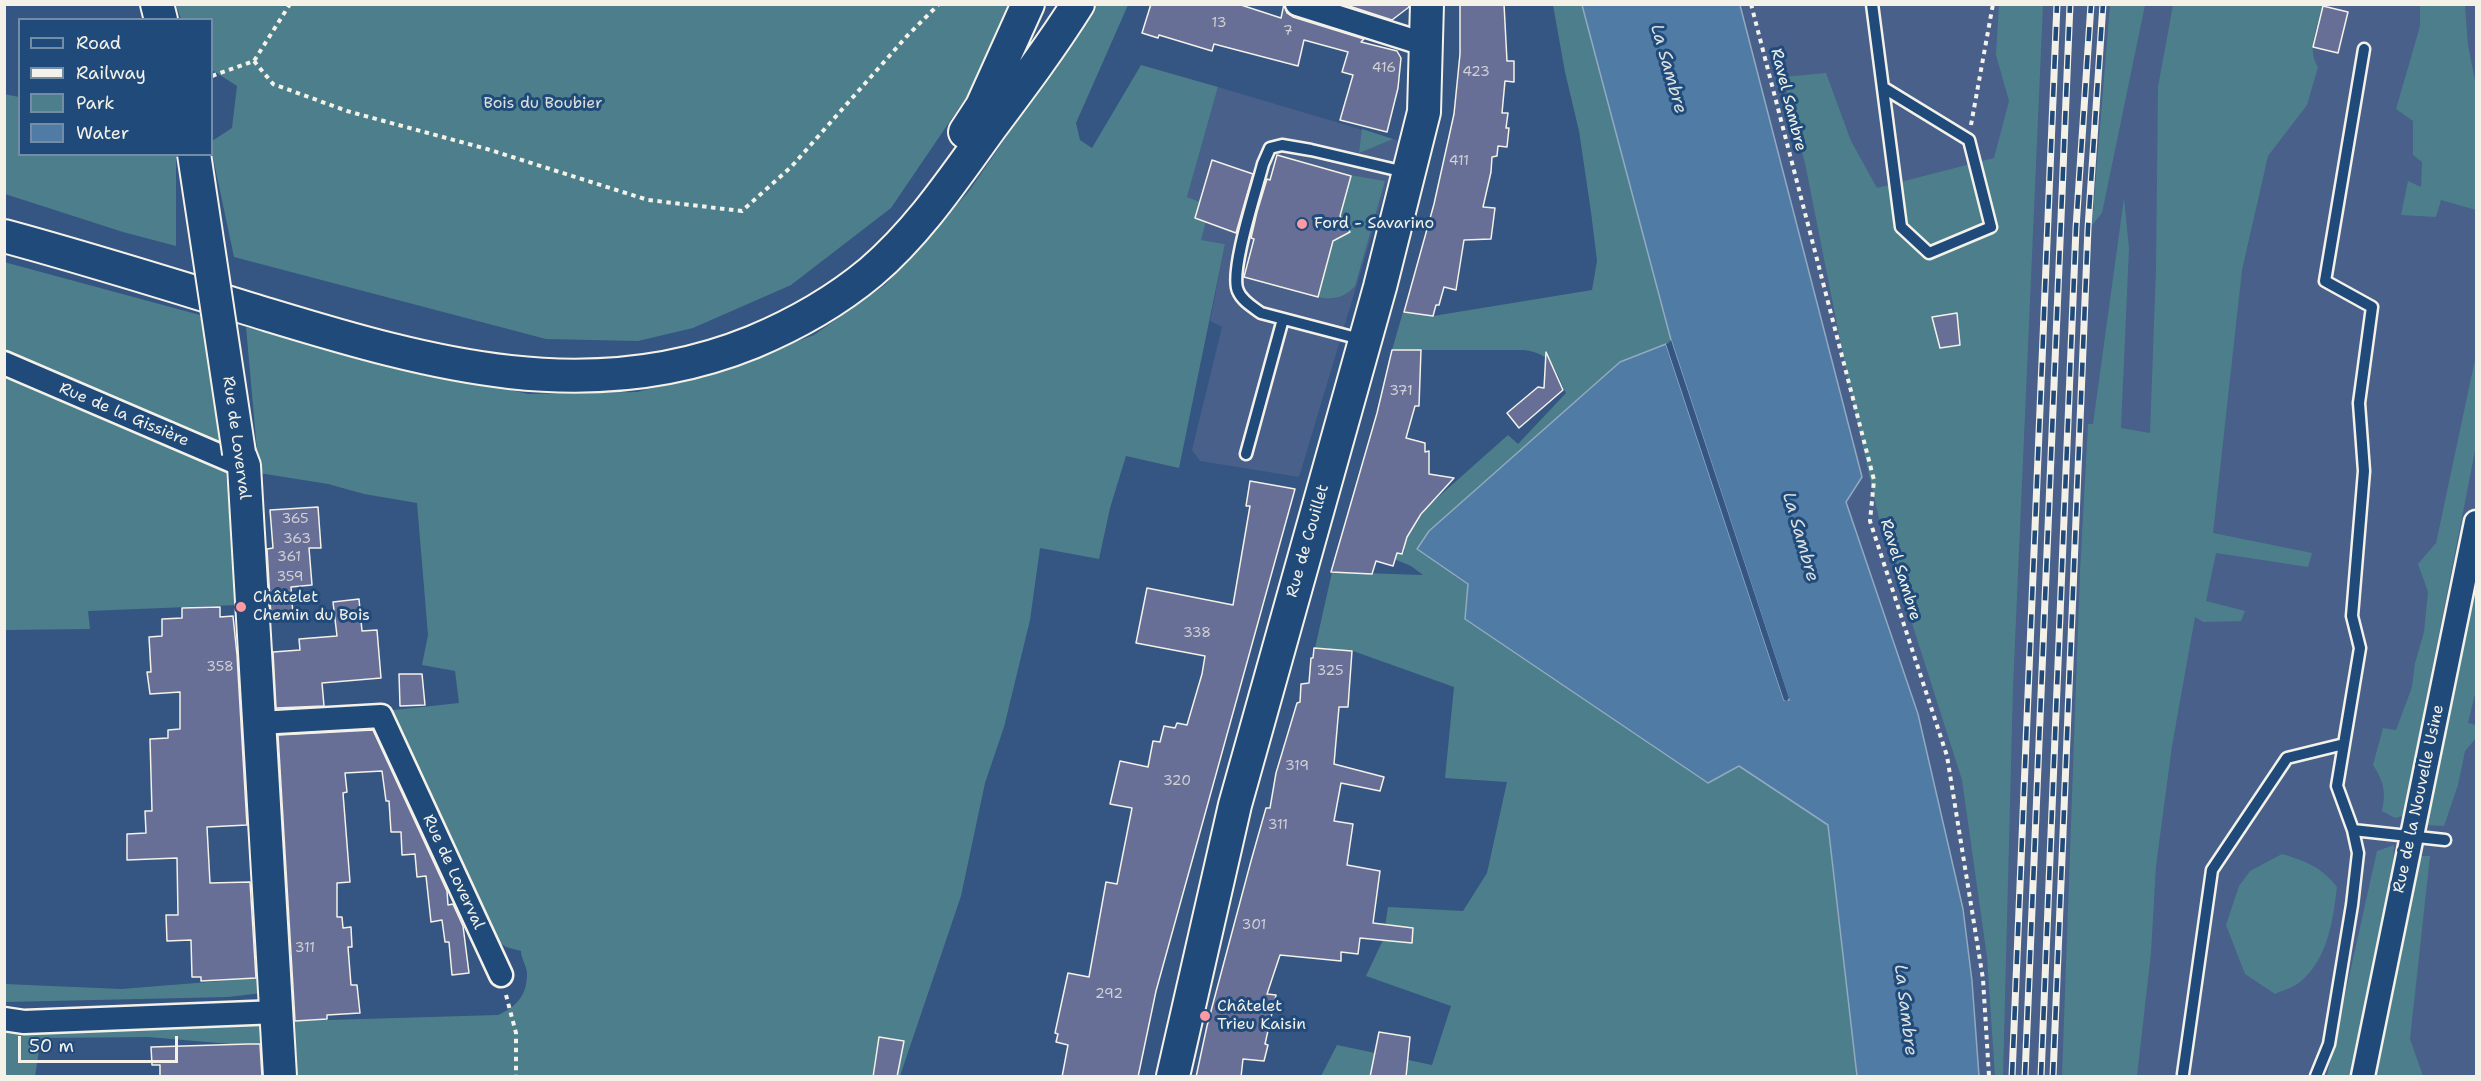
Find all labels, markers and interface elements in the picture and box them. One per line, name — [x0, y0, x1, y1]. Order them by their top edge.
house number: 13 — [1212, 15, 1226, 31]
legend — [18, 18, 213, 156]
water label: La Sambre — [1645, 22, 1691, 116]
house number: 7 — [1283, 23, 1293, 39]
text: Road — [76, 31, 121, 55]
street label: Ravel Sambre — [1766, 47, 1810, 153]
house number: 416 — [1372, 60, 1396, 76]
text: Railway — [76, 61, 146, 85]
house number: 423 — [1462, 64, 1490, 80]
text: Park — [76, 91, 115, 115]
park label: Bois du Boubier — [483, 94, 603, 114]
text: Water — [76, 121, 129, 145]
house number: 411 — [1449, 153, 1469, 169]
place label: Ford - Savarino — [1314, 214, 1434, 234]
marker: Ford - Savarino — [1295, 217, 1309, 231]
street label: Rue de Loverval — [218, 375, 254, 501]
street label: Rue de la Gissière — [56, 379, 192, 451]
house number: 371 — [1389, 383, 1413, 399]
street label: Rue de Couillet — [1283, 482, 1333, 600]
water label: La Sambre — [1777, 490, 1823, 584]
house number: 365 — [281, 511, 309, 527]
street label: Ravel Sambre — [1875, 517, 1925, 623]
house number: 363 — [283, 531, 311, 547]
house number: 361 — [277, 549, 301, 565]
house number: 359 — [276, 569, 304, 585]
place label: Châtelet Chemin du Bois — [253, 588, 370, 626]
marker: Châtelet Chemin du Bois — [234, 600, 248, 614]
house number: 338 — [1183, 625, 1211, 641]
house number: 358 — [206, 659, 234, 675]
house number: 325 — [1317, 663, 1343, 679]
street label: Rue de la Nouvelle Usine — [2390, 703, 2448, 895]
house number: 319 — [1285, 758, 1309, 774]
house number: 320 — [1163, 773, 1191, 789]
street label: Rue de Loverval — [418, 812, 488, 932]
house number: 311 — [1268, 817, 1288, 833]
house number: 301 — [1242, 917, 1266, 933]
house number: 311 — [295, 940, 315, 956]
water label: La Sambre — [1889, 963, 1921, 1057]
house number: 292 — [1095, 986, 1123, 1002]
place label: Châtelet Trieu Kaisin — [1217, 997, 1306, 1035]
marker: Châtelet Trieu Kaisin — [1198, 1009, 1212, 1023]
scale bar — [21, 1024, 182, 1062]
text: 50 m — [29, 1034, 74, 1058]

